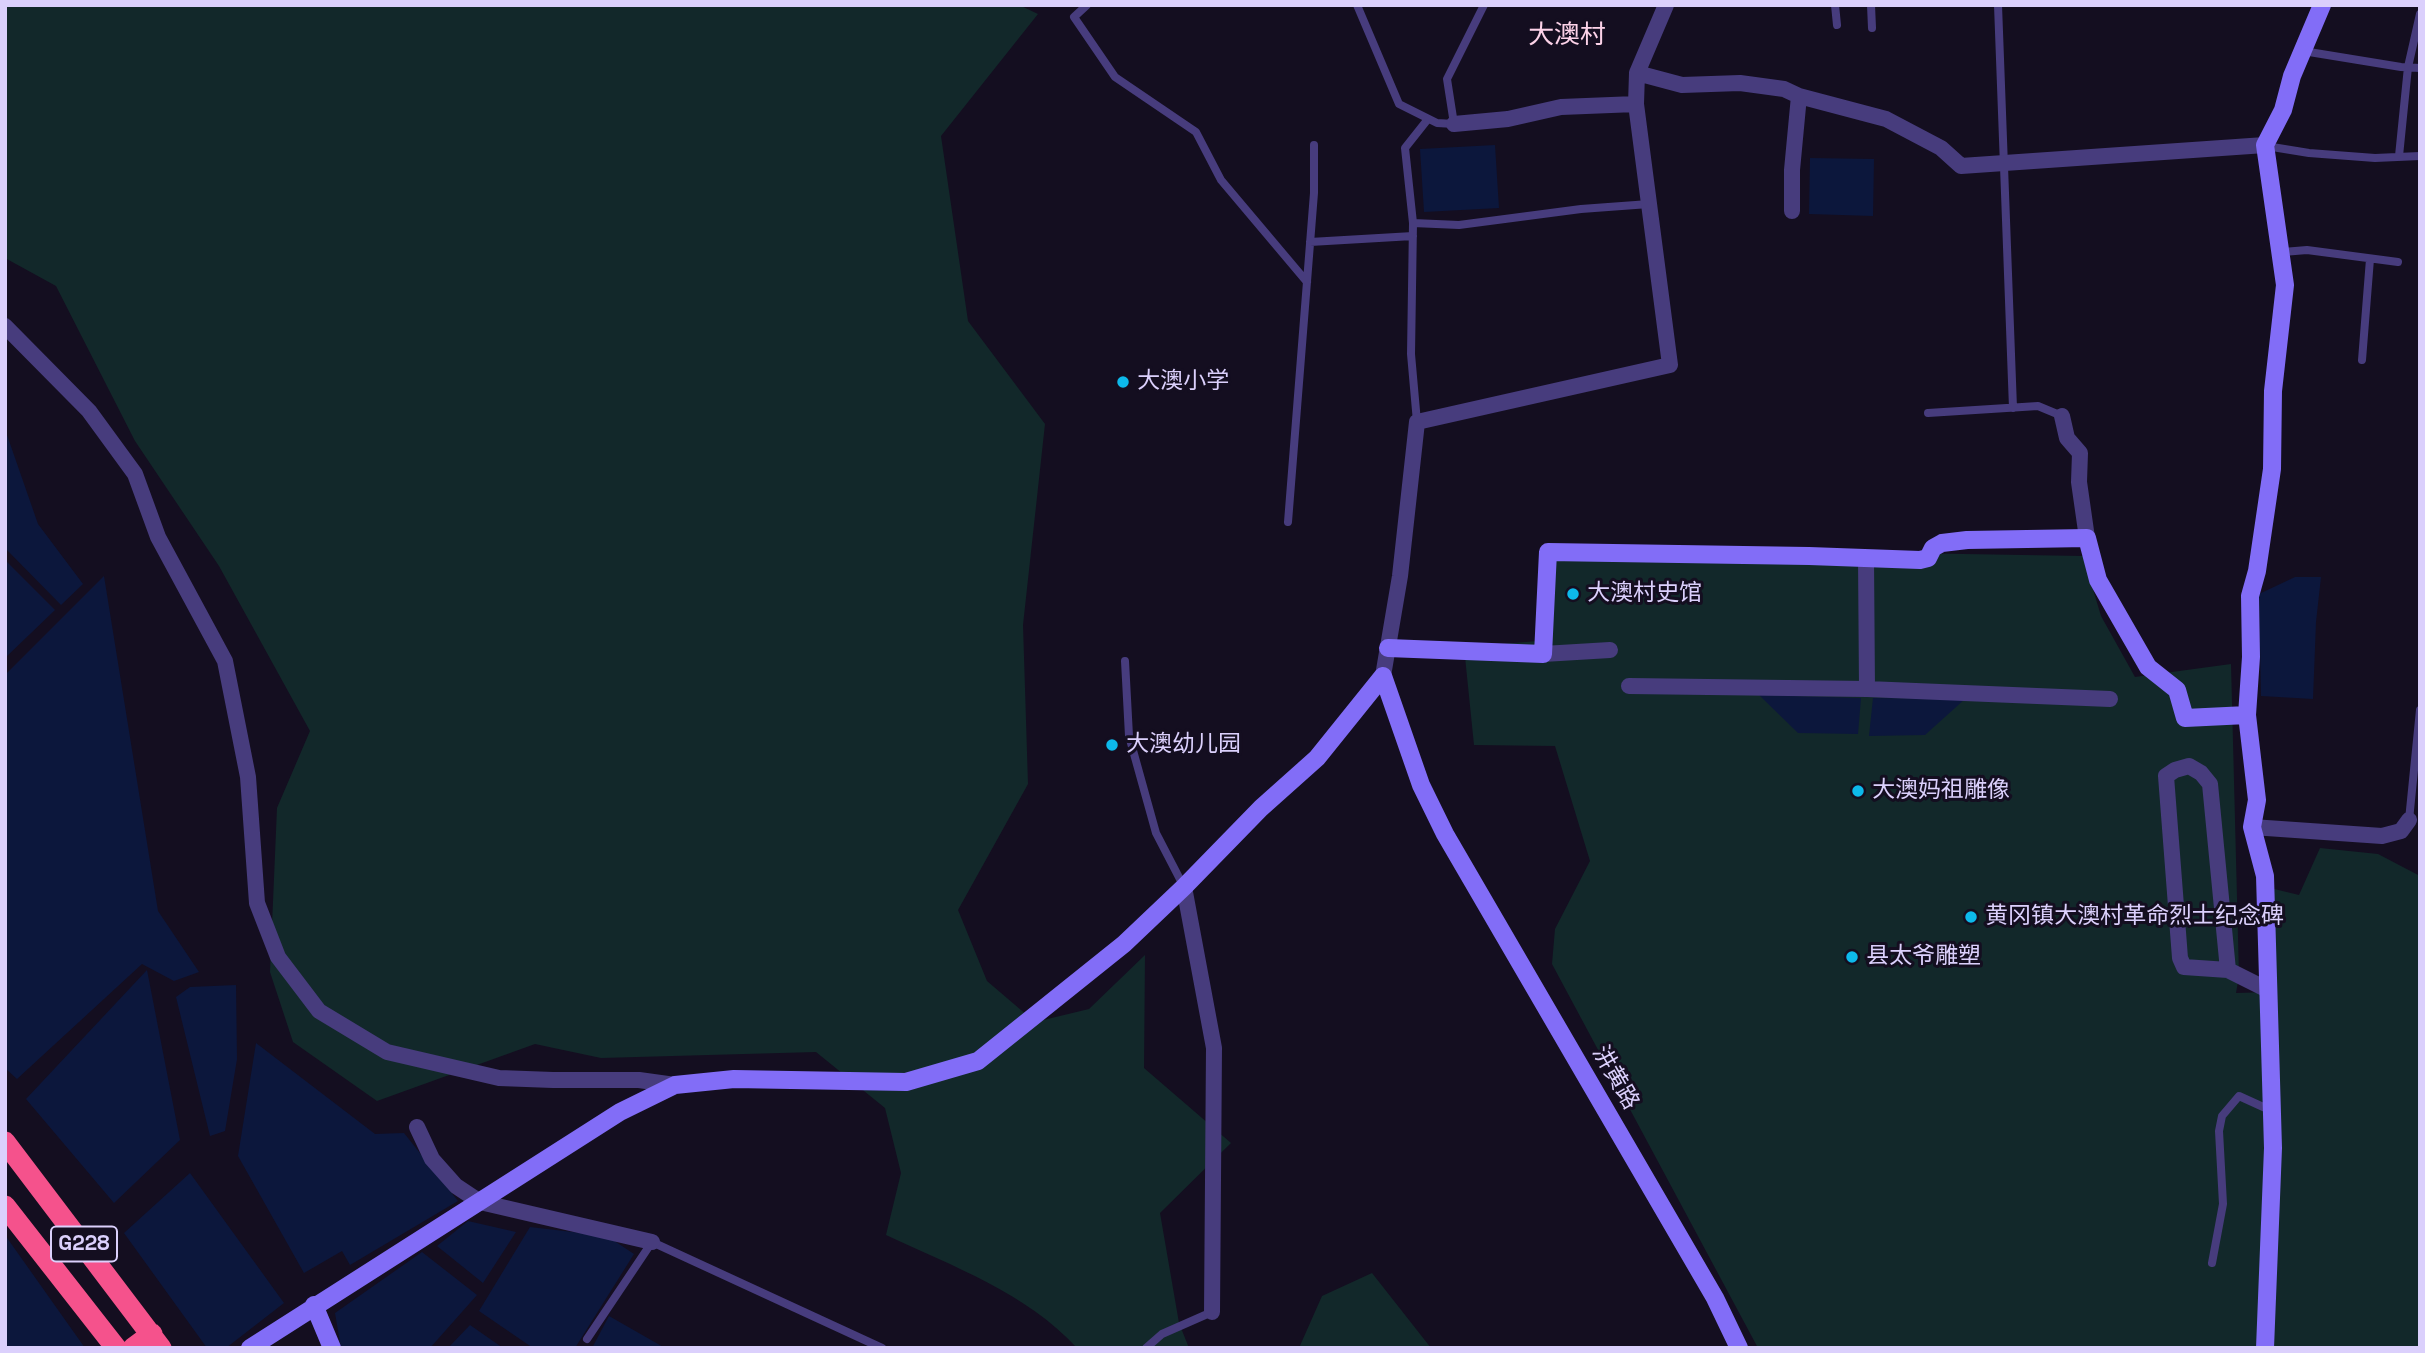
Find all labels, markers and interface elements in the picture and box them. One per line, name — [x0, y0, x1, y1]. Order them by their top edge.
district label: 大澳村 — [1528, 20, 1606, 52]
place label: 大澳小学 — [1137, 368, 1229, 396]
marker: 大澳小学 — [1115, 374, 1131, 390]
place label: 大澳村史馆 — [1587, 580, 1702, 608]
marker: 大澳村史馆 — [1565, 586, 1581, 602]
place label: 大澳幼儿园 — [1126, 731, 1241, 759]
marker: 大澳幼儿园 — [1104, 737, 1120, 753]
place label: 大澳妈祖雕像 — [1872, 777, 2010, 805]
marker: 大澳妈祖雕像 — [1850, 783, 1866, 799]
place label: 黄冈镇大澳村革命烈士纪念碑 — [1985, 903, 2284, 931]
marker: 黄冈镇大澳村革命烈士纪念碑 — [1963, 909, 1979, 925]
place label: 县太爷雕塑 — [1866, 943, 1981, 971]
marker: 县太爷雕塑 — [1844, 949, 1860, 965]
street label: 汫黄路 — [1586, 1041, 1644, 1115]
road number: G228 — [51, 1226, 117, 1262]

